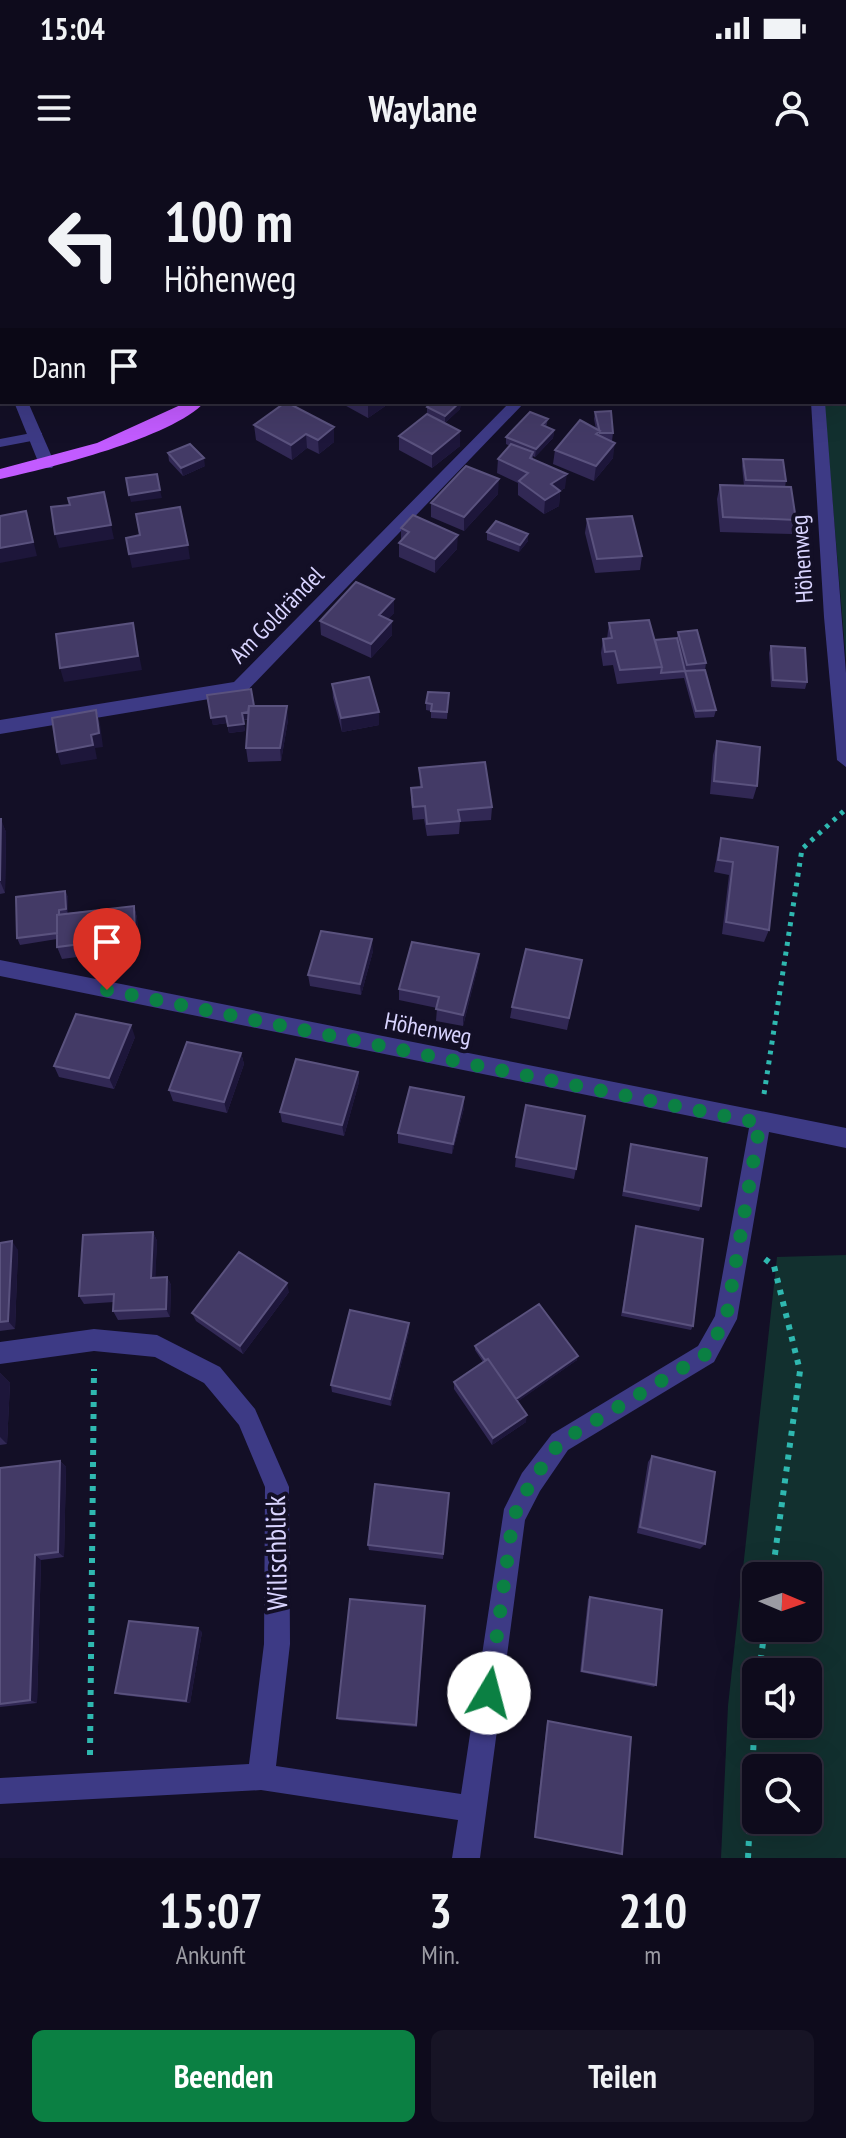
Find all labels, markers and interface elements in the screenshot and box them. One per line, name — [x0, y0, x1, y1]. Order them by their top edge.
text: 15:04 — [40, 9, 105, 48]
text: Waylane — [369, 85, 477, 132]
icon: menu — [32, 86, 76, 130]
icon: person — [770, 86, 814, 130]
text: 100 m — [164, 185, 293, 257]
icon: left — [32, 192, 136, 296]
text: Höhenweg — [164, 255, 296, 302]
icon: arrive — [102, 344, 146, 388]
text: Dann — [32, 347, 86, 386]
street label: Höhenweg — [783, 514, 820, 604]
street label: Am Goldrändel — [223, 559, 331, 670]
pin — [73, 908, 141, 990]
icon: arrive — [85, 920, 129, 964]
street label: Höhenweg — [382, 1005, 474, 1052]
street label: Wilischblick — [256, 1495, 295, 1611]
north arrow — [742, 1562, 822, 1642]
map controls — [742, 1562, 822, 1834]
position arrow — [447, 1651, 531, 1735]
button: sound — [742, 1658, 822, 1738]
button: search — [742, 1754, 822, 1834]
text: 15:07 — [159, 1879, 263, 1941]
text: 3 — [429, 1879, 452, 1941]
text: 210 — [618, 1879, 687, 1941]
text: Ankunft — [176, 1938, 246, 1971]
text: Min. — [421, 1938, 460, 1971]
text: m — [644, 1938, 661, 1971]
button: Beenden — [32, 2030, 415, 2122]
button: Teilen — [431, 2030, 814, 2122]

